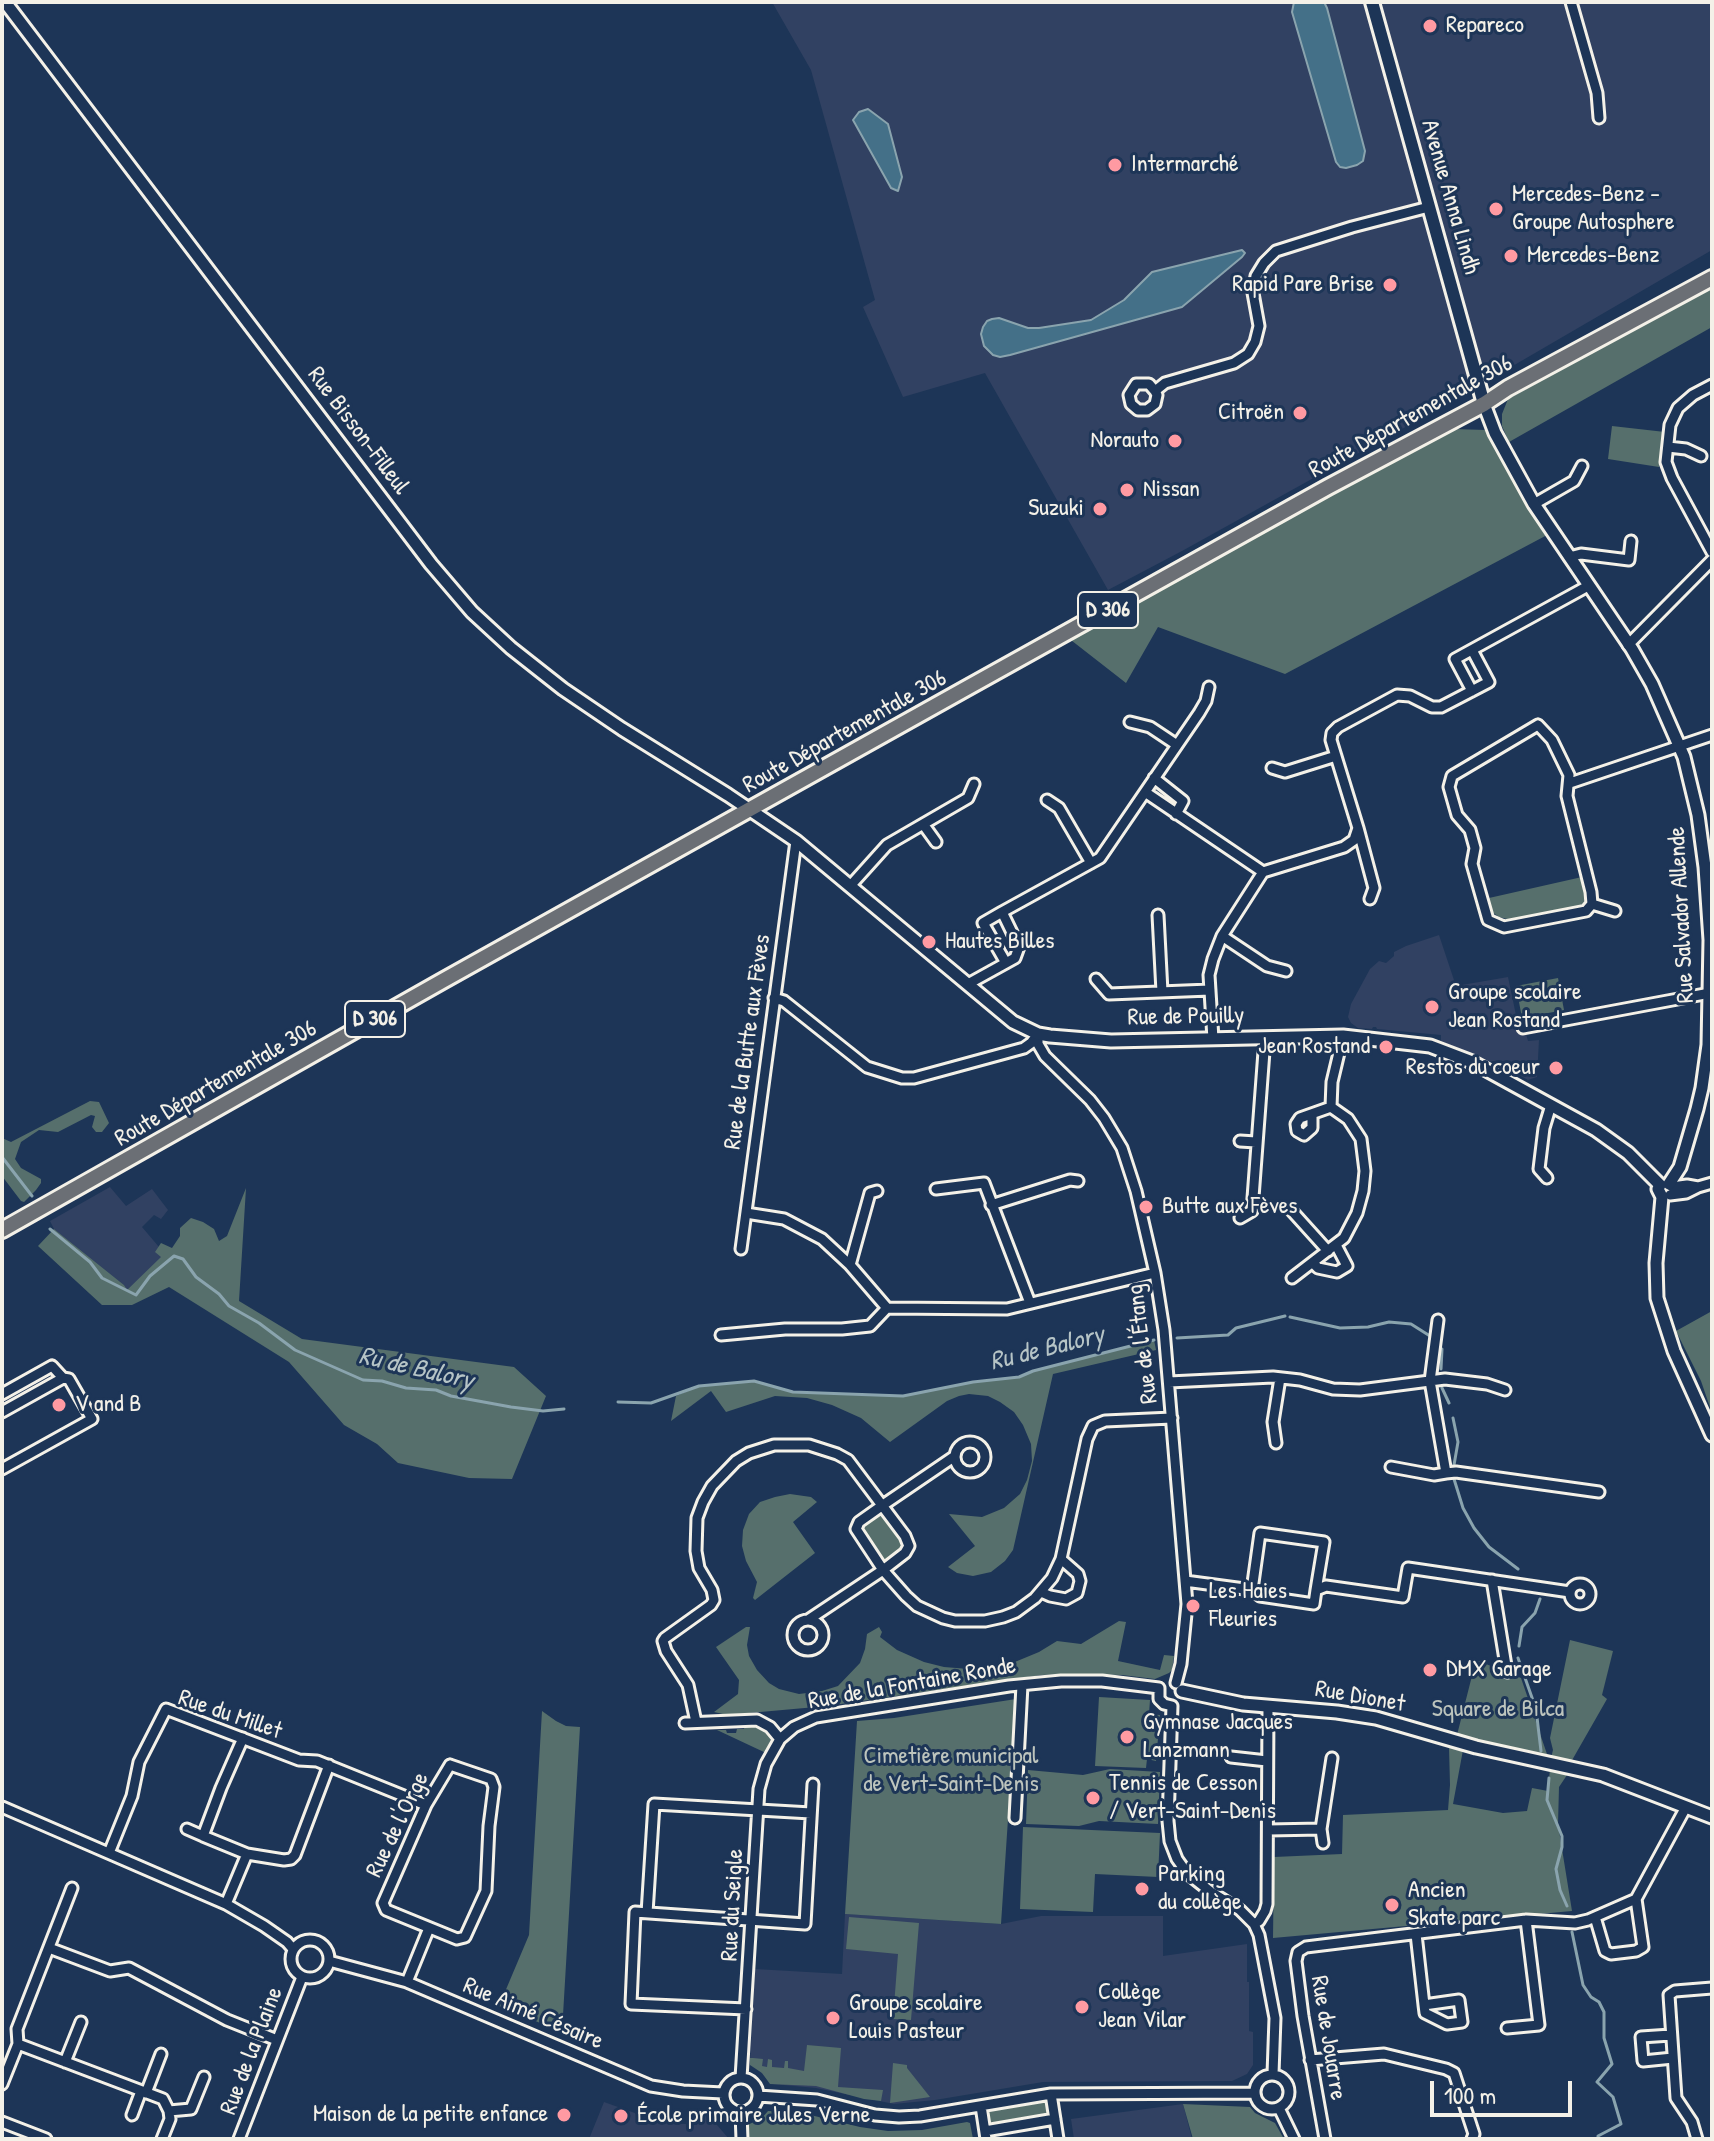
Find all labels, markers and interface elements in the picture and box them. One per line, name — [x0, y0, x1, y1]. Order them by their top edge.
place label: Repareco — [1446, 12, 1524, 40]
marker: Repareco — [1421, 17, 1439, 35]
street label: Avenue Anna Lindh — [1414, 116, 1486, 278]
place label: Intermarché — [1131, 151, 1238, 179]
marker: Intermarché — [1106, 156, 1124, 174]
place label: Mercedes-Benz - Groupe Autosphere — [1512, 181, 1675, 237]
marker: Mercedes-Benz - Groupe Autosphere — [1487, 200, 1505, 218]
place label: Mercedes-Benz — [1527, 242, 1660, 270]
marker: Mercedes-Benz — [1502, 247, 1520, 265]
place label: Rapid Pare Brise — [1232, 271, 1374, 299]
marker: Rapid Pare Brise — [1381, 276, 1399, 294]
street label: Route Départementale 306 — [1304, 349, 1518, 485]
street label: Rue Bisson-Filleul — [301, 362, 415, 500]
place label: Citroën — [1218, 399, 1284, 427]
marker: Citroën — [1291, 404, 1309, 422]
place label: Norauto — [1090, 427, 1159, 455]
marker: Norauto — [1166, 432, 1184, 450]
place label: Nissan — [1143, 476, 1200, 504]
marker: Nissan — [1118, 481, 1136, 499]
place label: Suzuki — [1028, 495, 1084, 523]
marker: Suzuki — [1091, 500, 1109, 518]
road number: D 306 — [1078, 592, 1138, 628]
street label: Route Départementale 306 — [738, 664, 952, 800]
street label: Rue Salvador Allende — [1663, 826, 1701, 1004]
place label: Hautes Billes — [945, 928, 1054, 956]
street label: Rue de la Butte aux Fèves — [719, 933, 777, 1151]
marker: Hautes Billes — [920, 933, 938, 951]
place label: Groupe scolaire Jean Rostand — [1448, 979, 1582, 1035]
marker: Groupe scolaire Jean Rostand — [1423, 998, 1441, 1016]
road number: D 306 — [345, 1001, 405, 1037]
street label: Rue de Pouilly — [1127, 1002, 1245, 1032]
street label: Route Départementale 306 — [110, 1015, 322, 1153]
place label: Jean Rostand — [1258, 1033, 1370, 1061]
marker: Jean Rostand — [1377, 1038, 1395, 1056]
place label: Restos du coeur — [1406, 1054, 1540, 1082]
marker: Restos du coeur — [1547, 1059, 1565, 1077]
place label: Butte aux Fèves — [1162, 1193, 1298, 1221]
marker: Butte aux Fèves — [1137, 1198, 1155, 1216]
street label: Rue de l'Étang — [1121, 1283, 1165, 1405]
water label: Ru de Balory — [987, 1320, 1107, 1378]
water label: Ru de Balory — [356, 1341, 476, 1397]
place label: V and B — [75, 1391, 141, 1419]
marker: V and B — [50, 1396, 68, 1414]
place label: Les Haies Fleuries — [1209, 1578, 1287, 1634]
marker: Les Haies Fleuries — [1184, 1597, 1202, 1615]
street label: Rue de la Fontaine Ronde — [806, 1652, 1018, 1716]
place label: DMX Garage — [1446, 1656, 1551, 1684]
marker: DMX Garage — [1421, 1661, 1439, 1679]
street label: Rue Dionet — [1313, 1675, 1407, 1719]
street label: Rue du Millet — [174, 1684, 286, 1746]
park label: Square de Bilca — [1432, 1696, 1564, 1724]
place label: Gymnase Jacques Lanzmann — [1143, 1709, 1293, 1765]
marker: Gymnase Jacques Lanzmann — [1118, 1728, 1136, 1746]
park label: Cimetière municipal de Vert-Saint-Denis — [863, 1743, 1039, 1799]
street label: Rue de l'Orge — [360, 1768, 436, 1882]
place label: Tennis de Cesson / Vert-Saint-Denis — [1109, 1770, 1276, 1826]
marker: Tennis de Cesson / Vert-Saint-Denis — [1084, 1789, 1102, 1807]
street label: Rue du Seigle — [716, 1848, 750, 1962]
place label: Parking du collège — [1158, 1861, 1242, 1917]
place label: Ancien Skate parc — [1408, 1877, 1500, 1933]
marker: Parking du collège — [1133, 1880, 1151, 1898]
marker: Ancien Skate parc — [1383, 1896, 1401, 1914]
street label: Rue Aimé Césaire — [459, 1972, 607, 2056]
street label: Rue de Jouarre — [1304, 1974, 1352, 2102]
place label: Collège Jean Vilar — [1098, 1979, 1186, 2035]
street label: Rue de la Plaine — [214, 1983, 290, 2119]
place label: Groupe scolaire Louis Pasteur — [849, 1990, 983, 2046]
marker: Collège Jean Vilar — [1073, 1998, 1091, 2016]
marker: Groupe scolaire Louis Pasteur — [824, 2009, 842, 2027]
scale bar — [1434, 2065, 1576, 2115]
text: 100 m — [1444, 2079, 1496, 2111]
place label: Maison de la petite enfance — [313, 2101, 548, 2129]
place label: École primaire Jules Verne — [637, 2102, 870, 2130]
marker: Maison de la petite enfance — [555, 2106, 573, 2124]
marker: École primaire Jules Verne — [612, 2107, 630, 2125]

